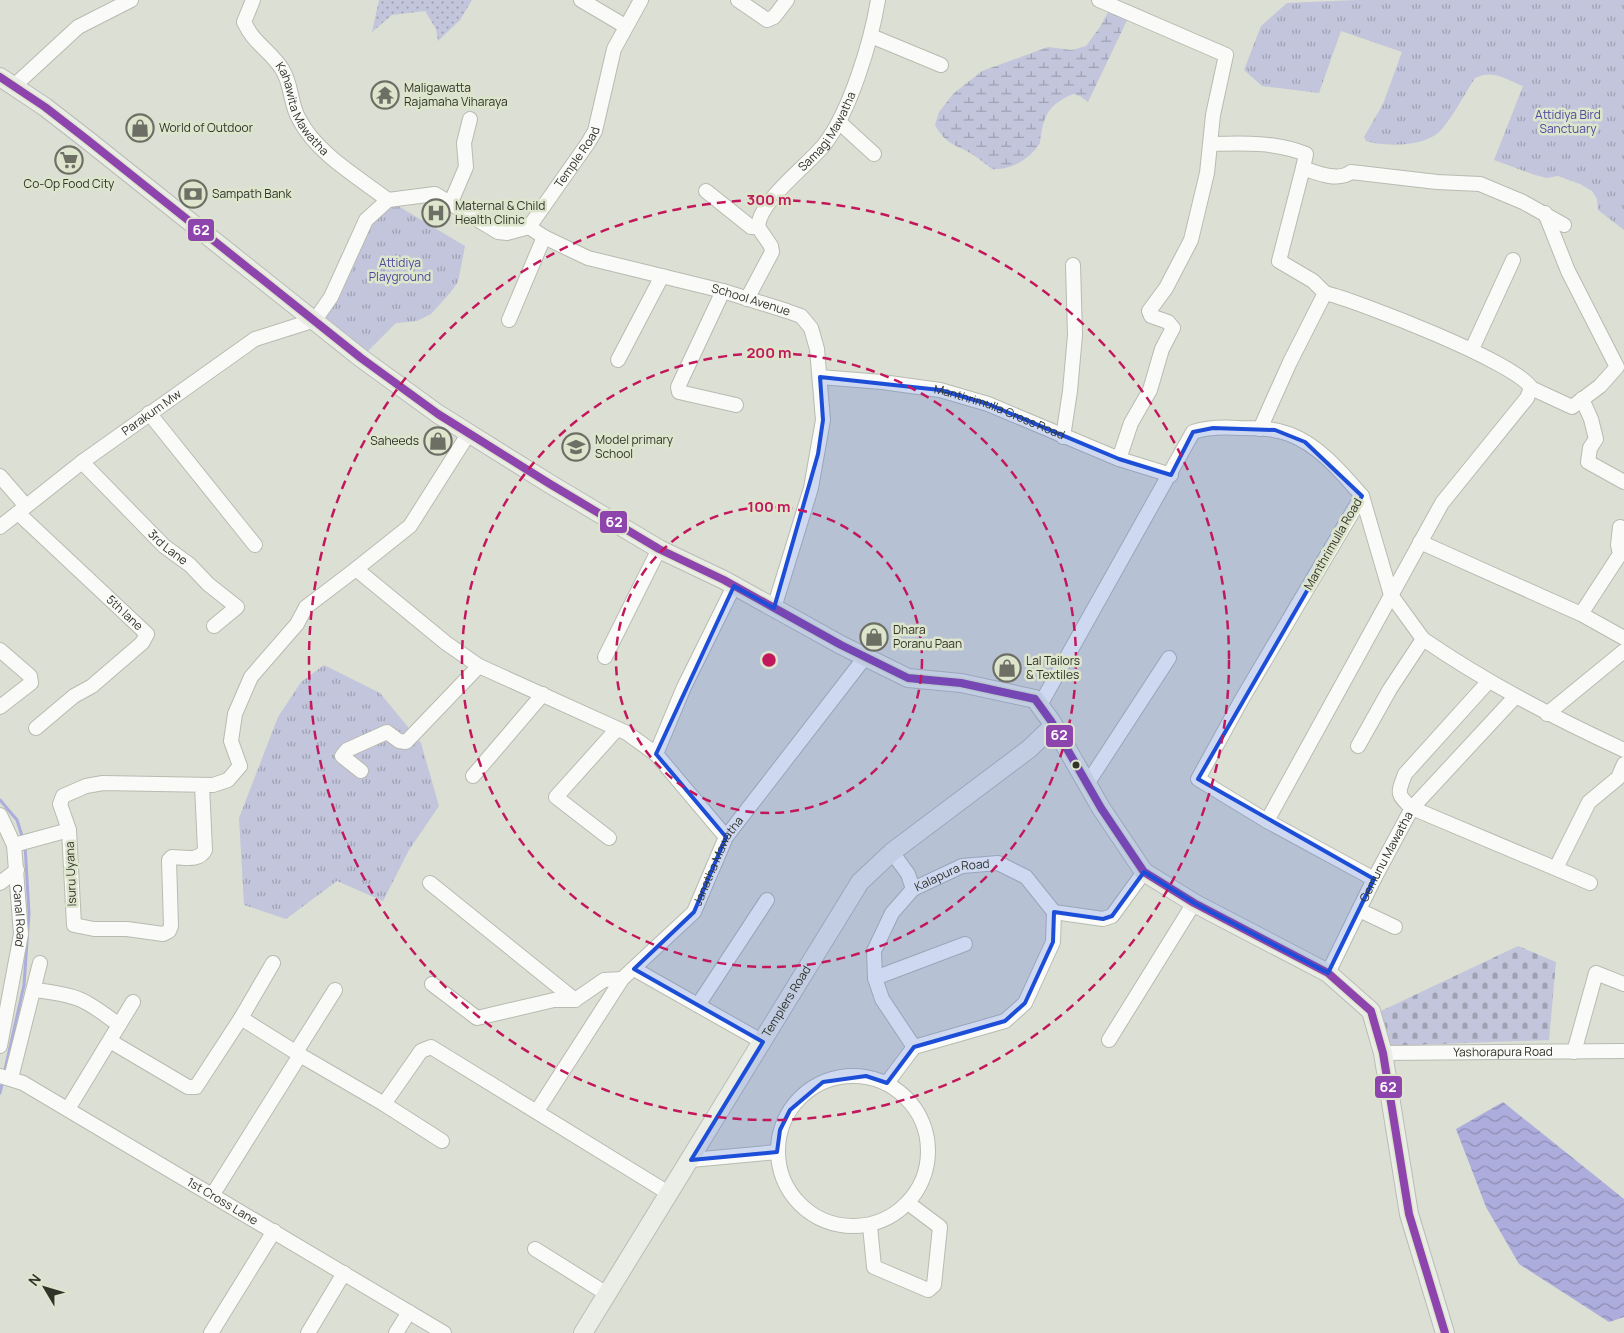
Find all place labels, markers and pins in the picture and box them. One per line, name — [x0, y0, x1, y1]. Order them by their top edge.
place label: Maligawatta Rajamaha Viharaya — [404, 79, 508, 110]
temple icon: Maligawatta Rajamaha Viharaya — [370, 80, 400, 110]
shop icon: World of Outdoor — [125, 113, 155, 143]
place label: World of Outdoor — [159, 119, 254, 136]
supermarket icon: Co-Op Food City — [54, 145, 84, 175]
place label: Co-Op Food City — [24, 175, 115, 192]
bank icon: Sampath Bank — [178, 179, 208, 209]
place label: Sampath Bank — [212, 185, 292, 202]
place label: Maternal & Child Health Clinic — [455, 197, 545, 228]
hospital icon: Maternal & Child Health Clinic — [421, 198, 451, 228]
shop icon: Saheeds — [423, 426, 453, 456]
place label: Model primary School — [595, 431, 674, 462]
place label: Saheeds — [370, 432, 419, 449]
school or university icon: Model primary School — [561, 432, 591, 462]
place label: Dhara Poranu Paan — [893, 621, 962, 652]
shop icon: Dhara Poranu Paan — [859, 622, 889, 652]
centre of rings — [760, 651, 778, 669]
place label: Lal Tailors & Textiles — [1026, 652, 1080, 683]
shop icon: Lal Tailors & Textiles — [992, 653, 1022, 683]
unlabelled marker — [1071, 760, 1081, 770]

